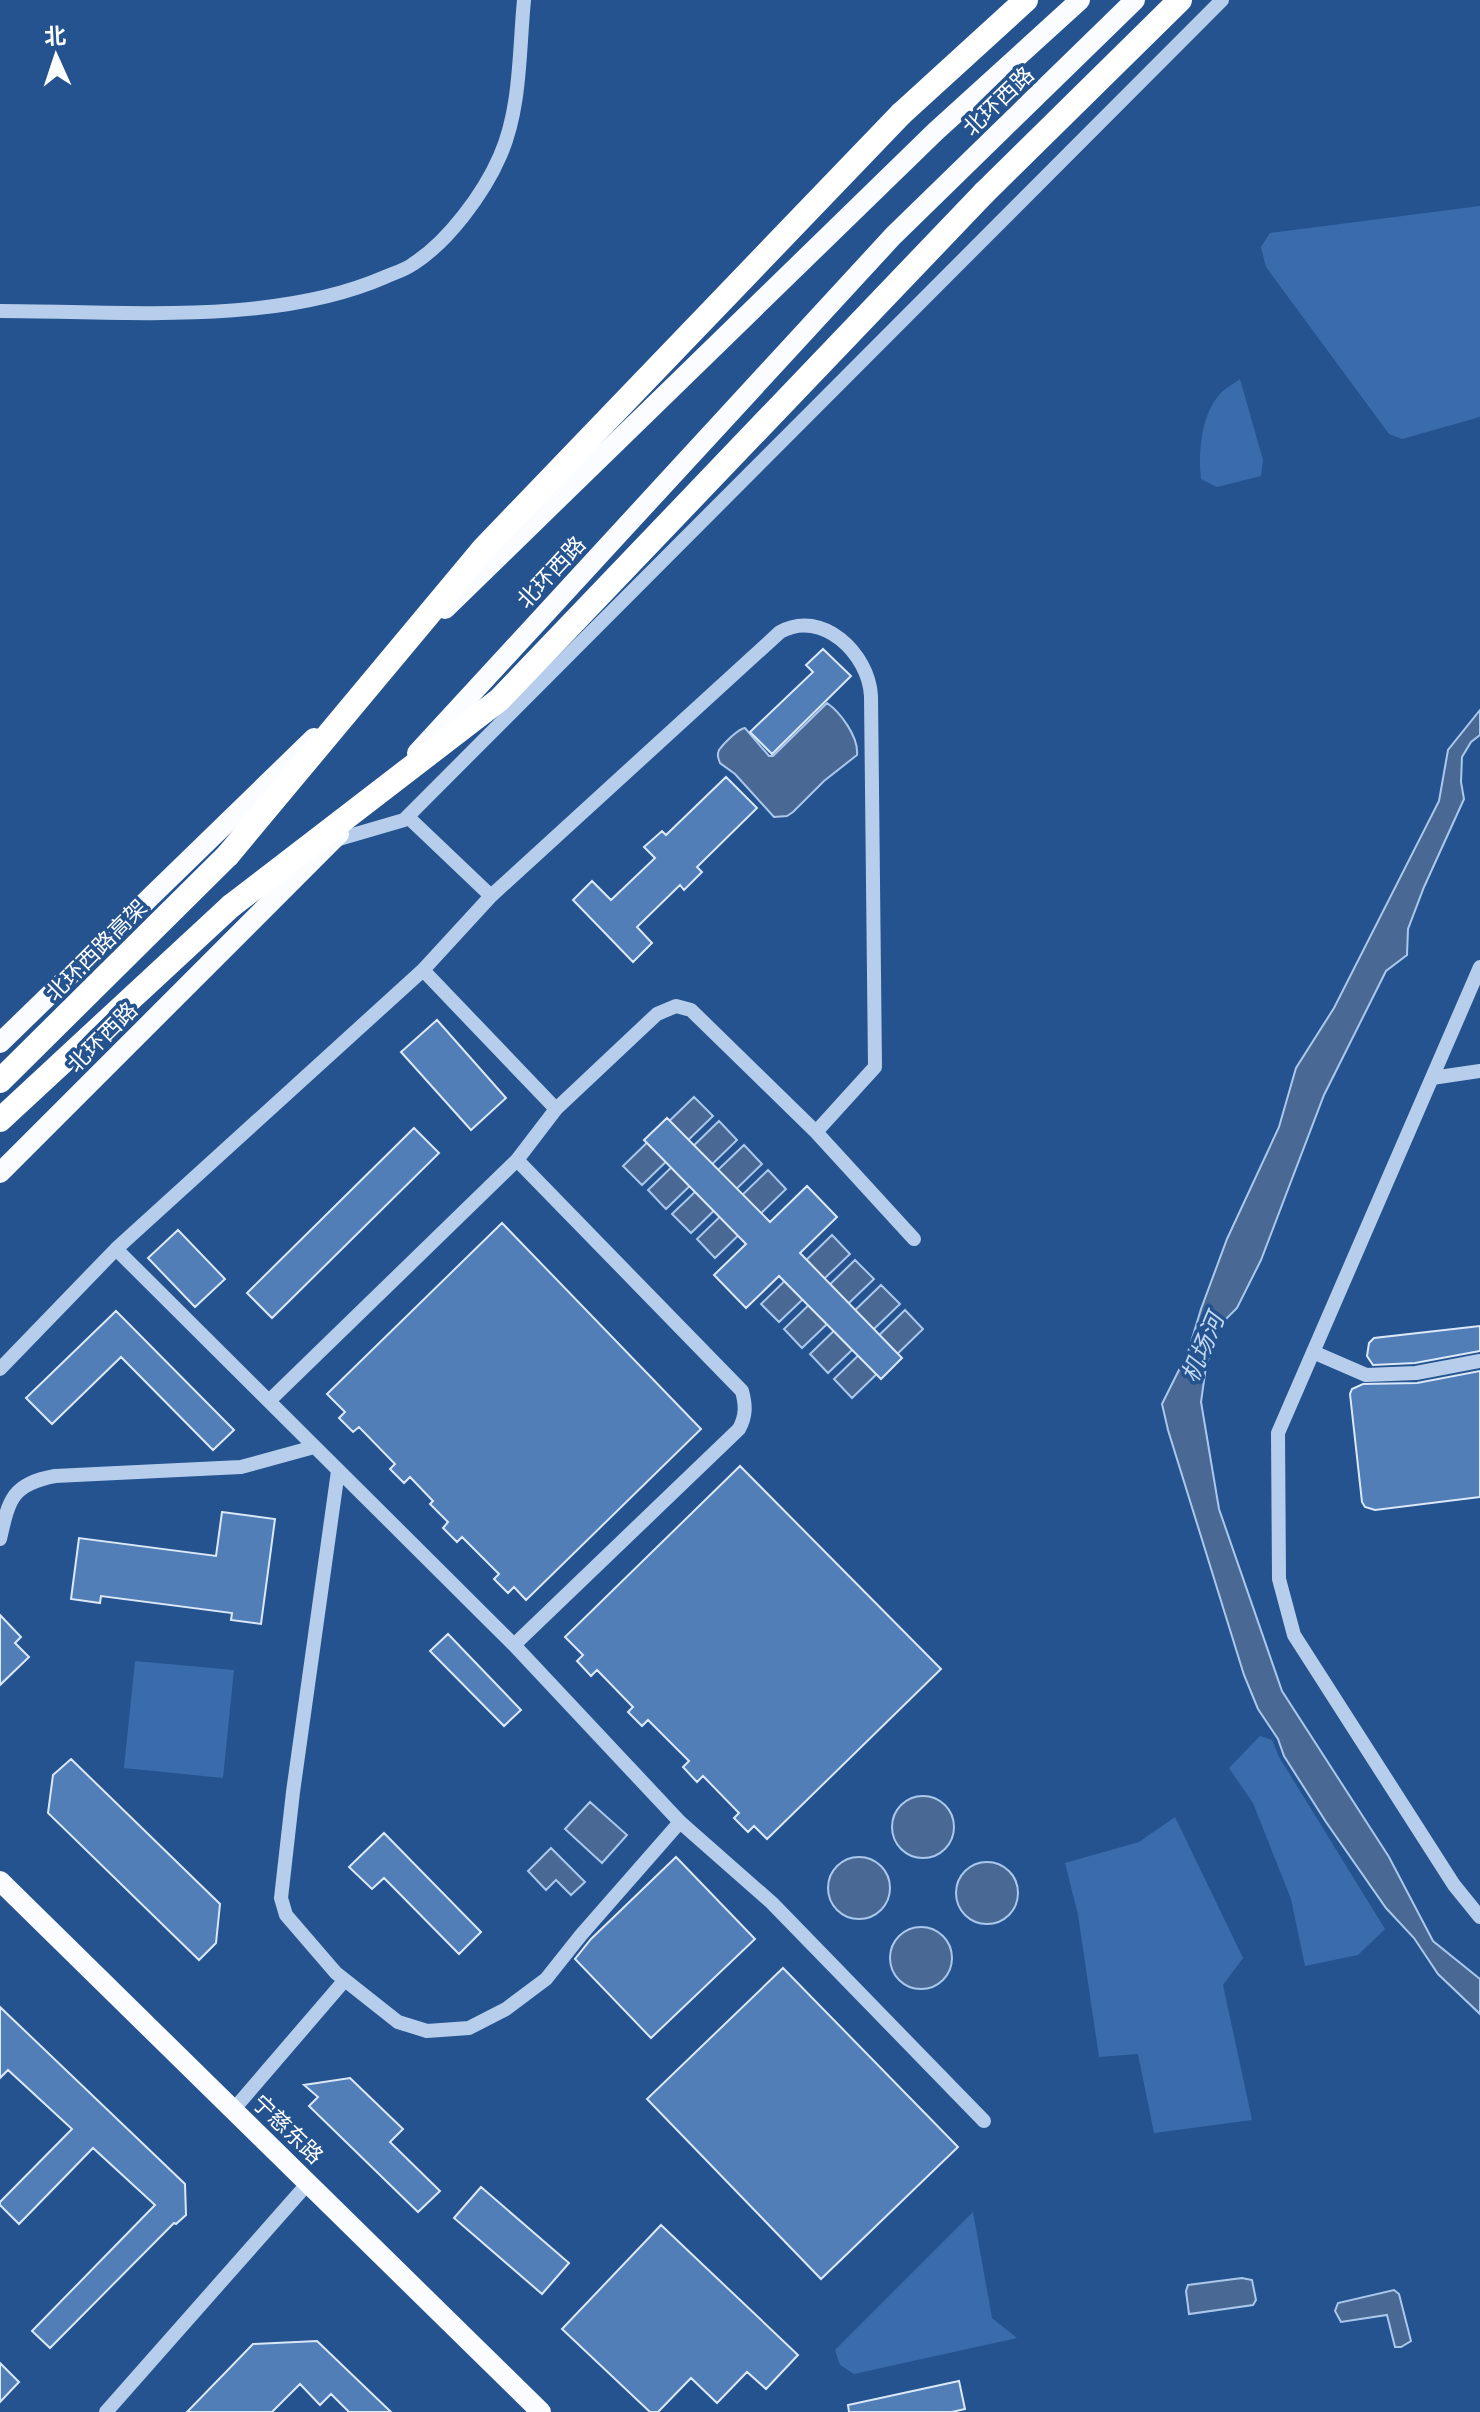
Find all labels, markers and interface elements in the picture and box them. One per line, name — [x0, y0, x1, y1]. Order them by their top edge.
north arrow — [16, 16, 96, 96]
text: 北 — [43, 23, 67, 50]
street label: 北环西路 — [958, 62, 1039, 141]
street label: 北环西路 — [512, 532, 591, 613]
street label: 北环西路高架 — [41, 895, 152, 1006]
street label: 北环西路 — [62, 997, 142, 1077]
water label: 机场河 — [1176, 1306, 1231, 1386]
street label: 宁慈东路 — [247, 2090, 328, 2169]

